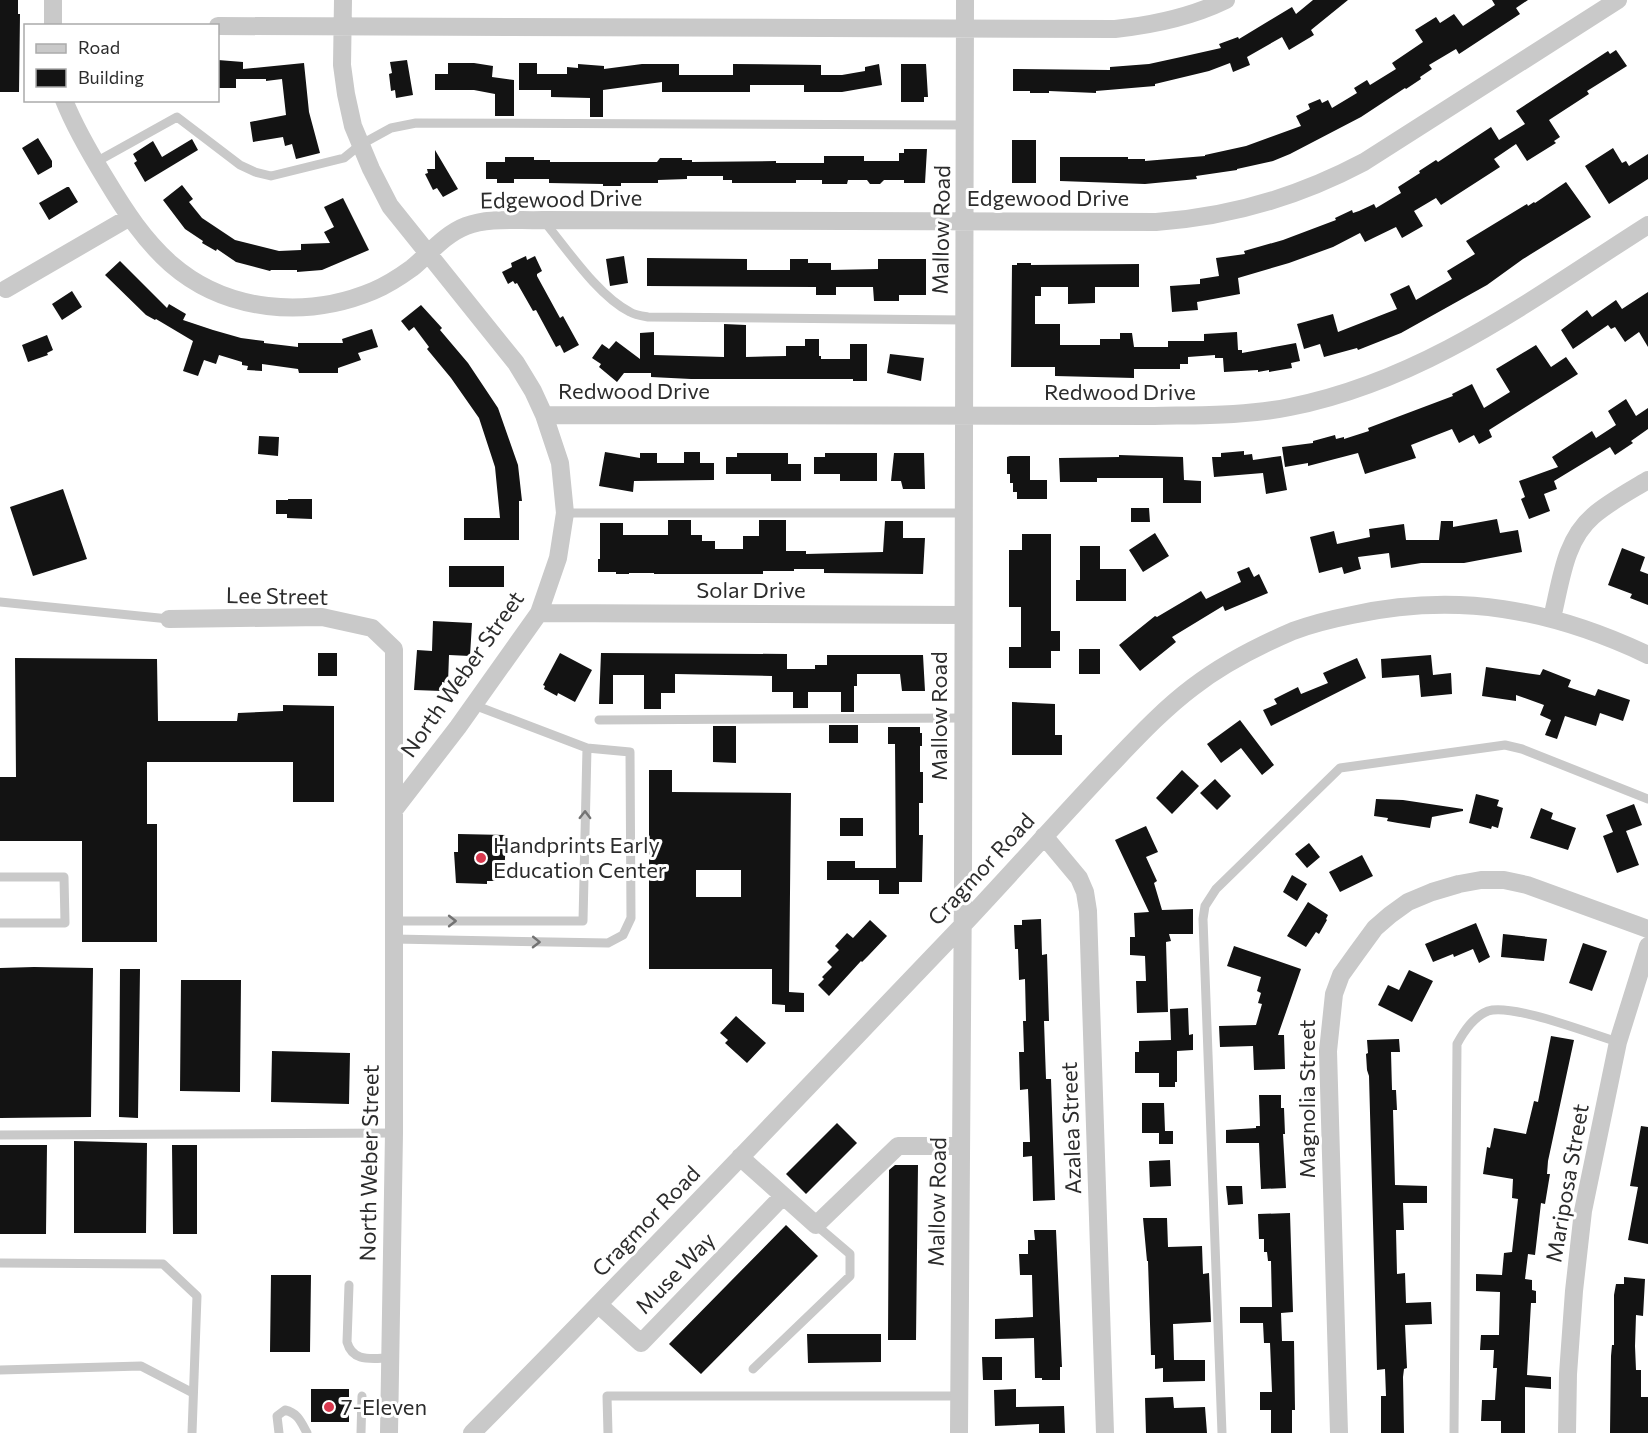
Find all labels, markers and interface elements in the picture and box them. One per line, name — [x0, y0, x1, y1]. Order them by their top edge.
legend — [24, 24, 219, 102]
text: Road — [78, 36, 120, 58]
text: Building — [78, 66, 144, 88]
street label: Mallow Road — [926, 165, 955, 295]
street label: Edgewood Drive — [480, 184, 642, 213]
street label: Edgewood Drive — [967, 184, 1129, 211]
street label: Redwood Drive — [558, 377, 710, 404]
street label: Redwood Drive — [1044, 378, 1196, 405]
street label: Solar Drive — [696, 576, 806, 603]
street label: Lee Street — [226, 581, 328, 610]
street label: North Weber Street — [394, 585, 529, 762]
street label: Mallow Road — [925, 651, 952, 781]
street label: Cragmor Road — [922, 807, 1040, 930]
one-way arrow — [579, 811, 591, 820]
place label: Handprints Early Education Center — [493, 831, 667, 883]
marker: Handprints Early Education Center — [474, 851, 488, 865]
one-way arrow — [448, 915, 457, 927]
one-way arrow — [532, 935, 541, 948]
street label: Magnolia Street — [1293, 1019, 1320, 1179]
street label: Azalea Street — [1055, 1061, 1086, 1195]
street label: North Weber Street — [353, 1064, 384, 1262]
street label: Mariposa Street — [1539, 1101, 1594, 1264]
street label: Mallow Road — [922, 1137, 951, 1267]
street label: Cragmor Road — [586, 1160, 705, 1282]
street label: Muse Way — [629, 1226, 720, 1319]
place label: 7-Eleven — [341, 1393, 427, 1420]
marker: 7-Eleven — [322, 1400, 336, 1414]

